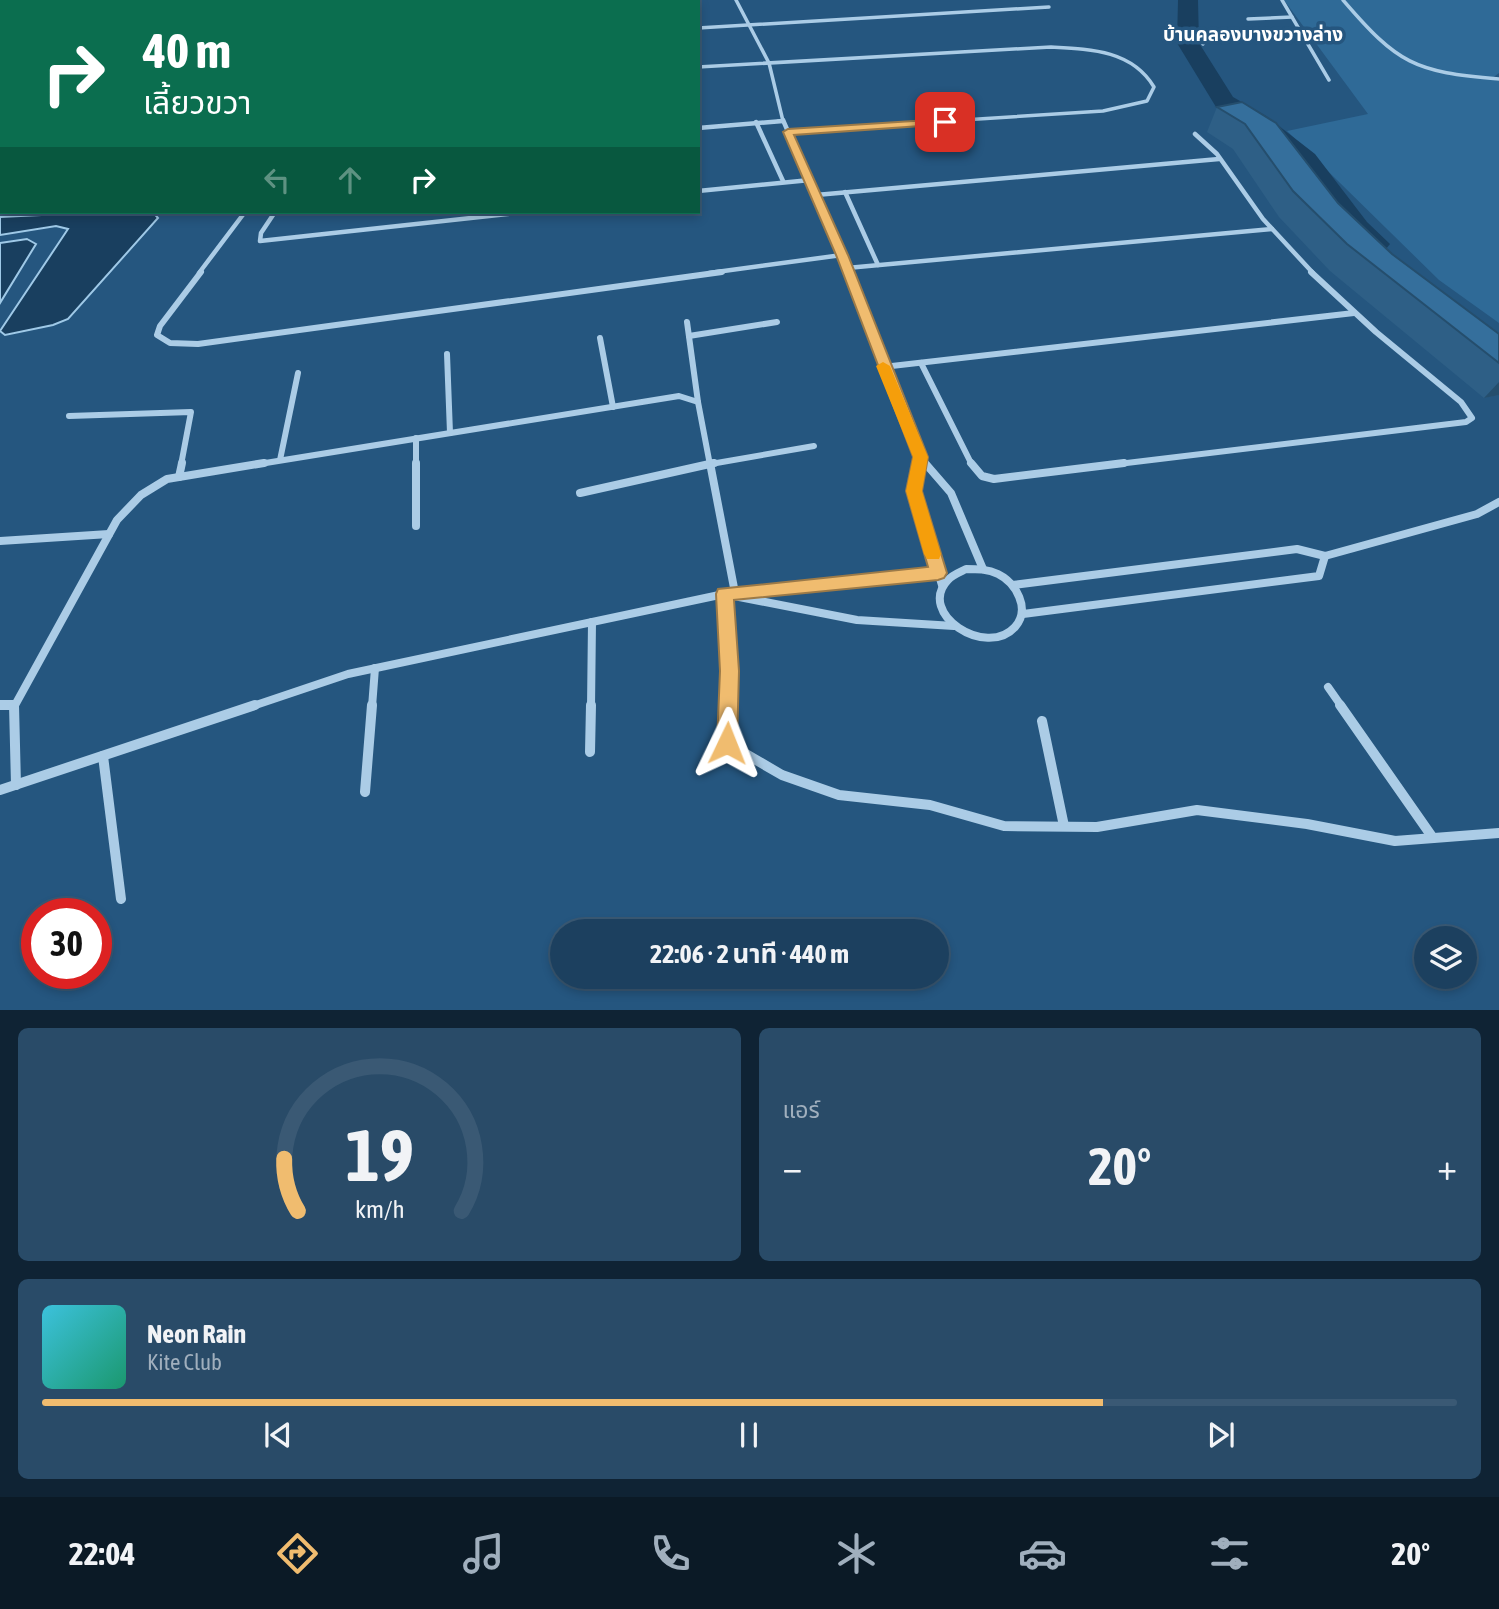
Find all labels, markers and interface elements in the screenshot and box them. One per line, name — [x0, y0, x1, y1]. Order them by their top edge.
text: 40 m — [143, 22, 231, 78]
district label: บ้านคลองบางขวางล่าง — [1163, 23, 1343, 45]
icon: right — [28, 28, 119, 119]
text: เลี้ยวขวา — [143, 84, 251, 121]
pin — [915, 92, 975, 152]
icon: arrive — [926, 103, 964, 141]
icon: left — [258, 161, 296, 199]
icon: ahead — [331, 161, 369, 199]
icon: right — [404, 161, 442, 199]
position arrow — [690, 706, 764, 780]
speed limit sign: 30 — [21, 898, 112, 989]
map controls — [1414, 926, 1477, 989]
button: layers — [1414, 926, 1477, 989]
text: 22:06 · 2 นาที · 440 m — [650, 939, 849, 969]
text: แอร์ — [783, 1097, 820, 1123]
text: 19 — [345, 1113, 413, 1196]
text: 20° — [1088, 1136, 1151, 1196]
text: − — [783, 1145, 802, 1188]
text: + — [1437, 1145, 1457, 1188]
text: km/h — [354, 1194, 404, 1222]
text: Neon Rain — [147, 1319, 246, 1349]
text: Kite Club — [147, 1349, 222, 1375]
icon: previous — [259, 1416, 297, 1454]
icon: pause — [730, 1416, 768, 1454]
icon: next — [1202, 1416, 1240, 1454]
icon: directions — [273, 1529, 322, 1578]
icon: music — [459, 1529, 508, 1578]
icon: phone — [646, 1529, 695, 1578]
icon: climate — [832, 1529, 881, 1578]
icon: car — [1018, 1529, 1067, 1578]
icon: filters — [1205, 1529, 1254, 1578]
text: 22:04 — [69, 1535, 135, 1572]
text: 20° — [1391, 1535, 1430, 1572]

